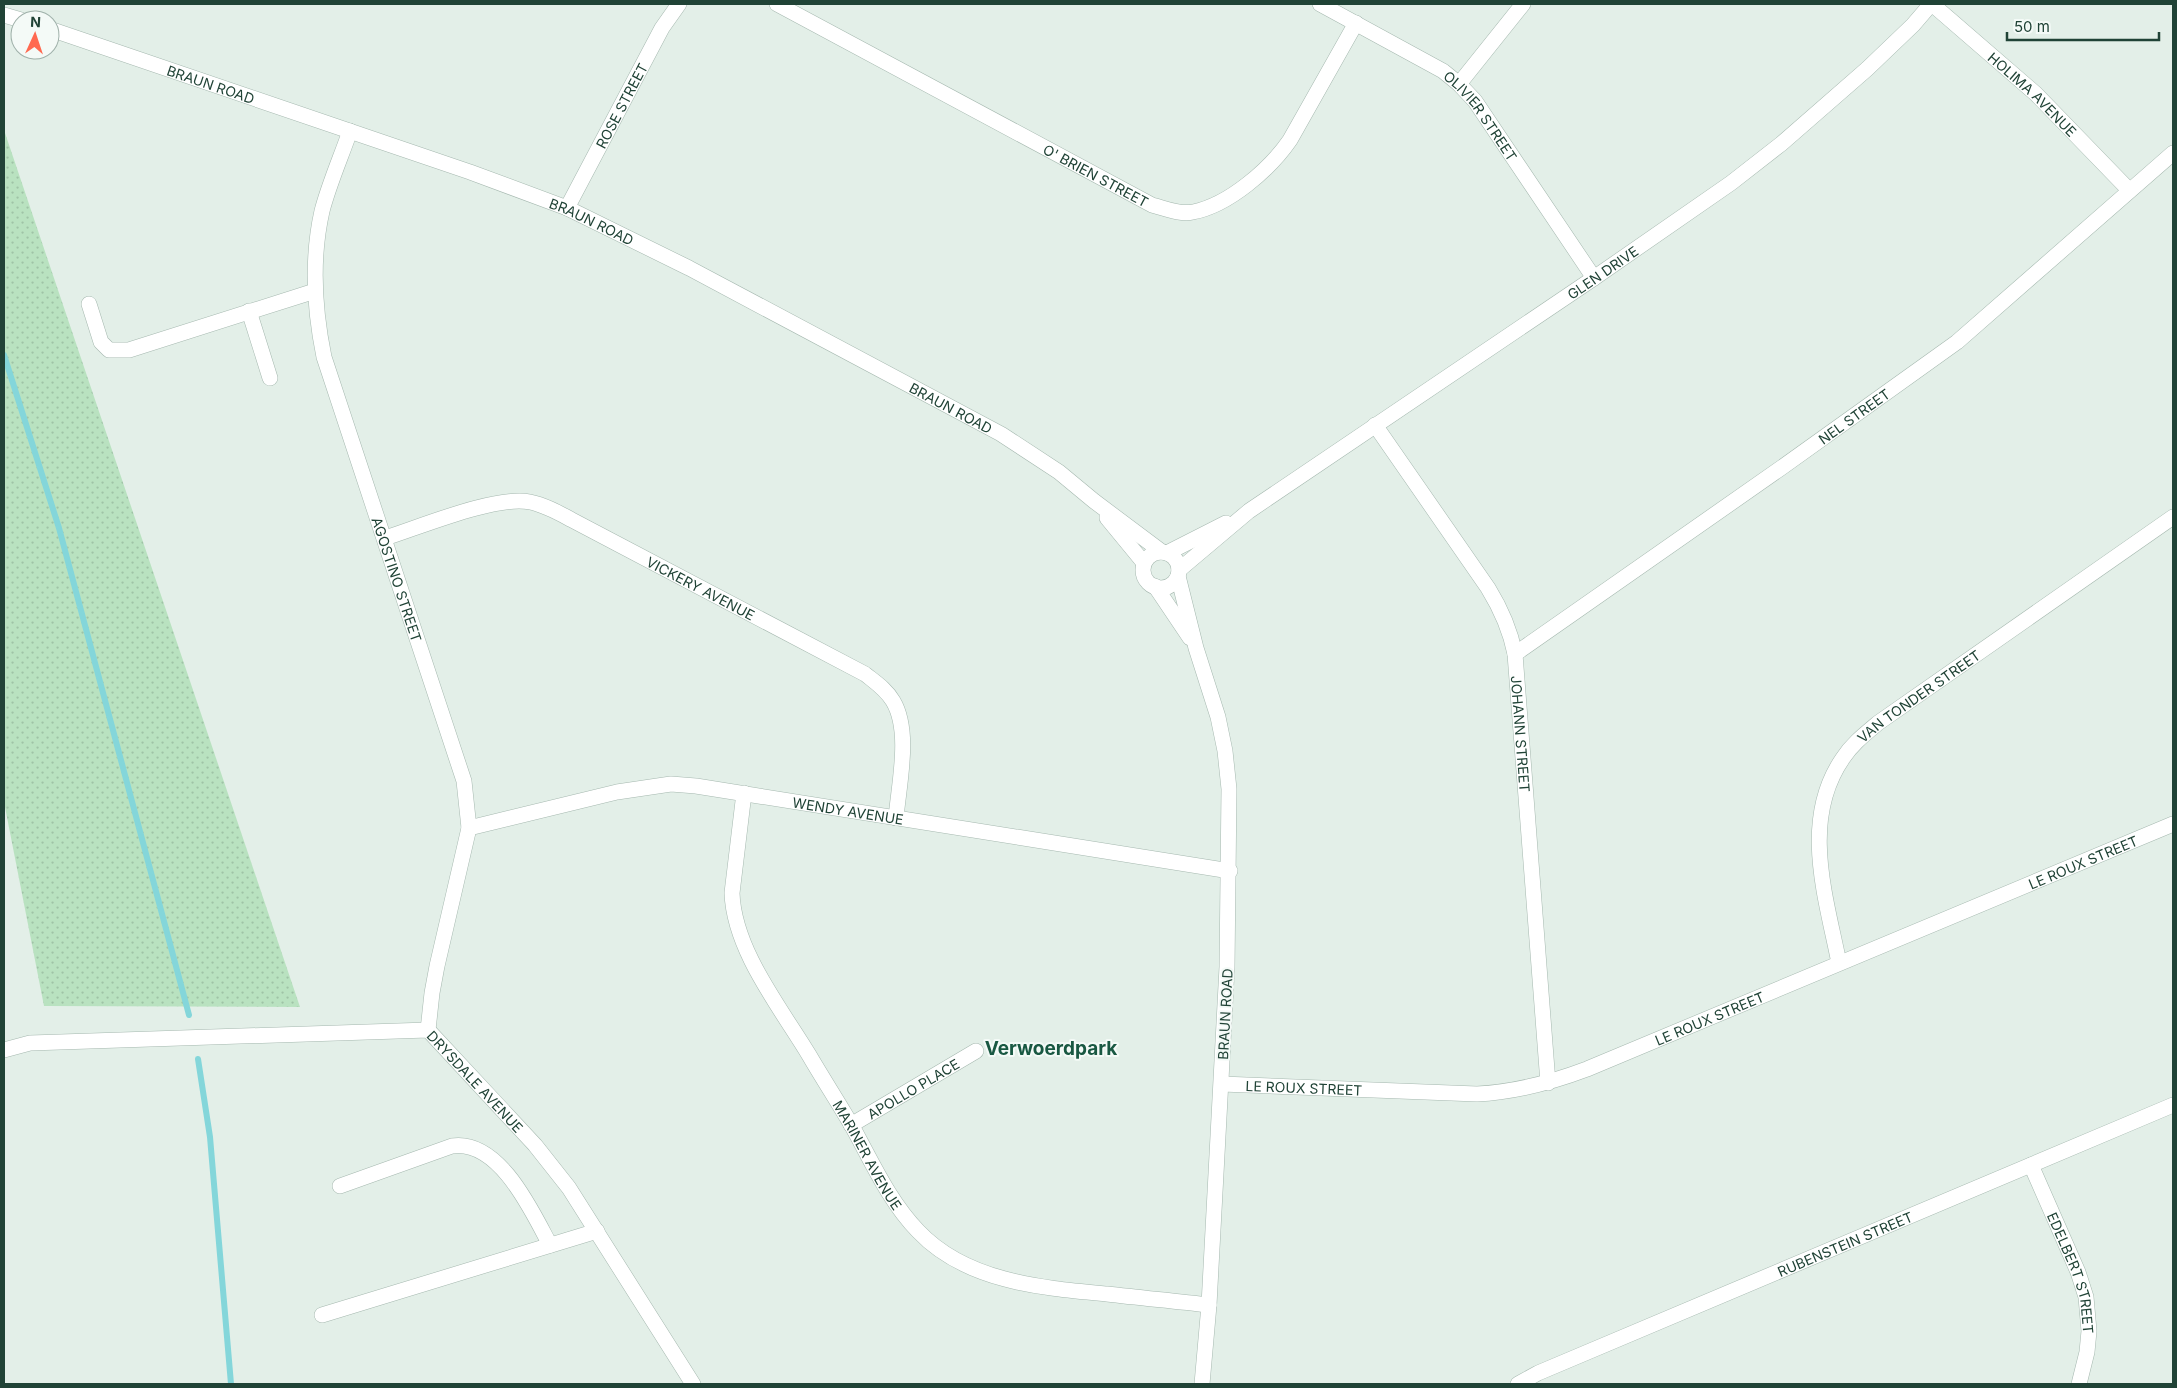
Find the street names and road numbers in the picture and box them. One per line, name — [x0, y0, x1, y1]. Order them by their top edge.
street label: HOLIMA AVENUE — [1985, 48, 2080, 139]
street label: ROSE STREET — [592, 60, 651, 151]
street label: BRAUN ROAD — [165, 61, 257, 107]
street label: OLIVIER STREET — [1441, 67, 1521, 164]
street label: O' BRIEN STREET — [1041, 140, 1151, 210]
street label: BRAUN ROAD — [547, 194, 637, 248]
street label: GLEN DRIVE — [1564, 242, 1641, 302]
street label: BRAUN ROAD — [907, 378, 996, 436]
street label: NEL STREET — [1815, 385, 1893, 447]
street label: AGOSTINO STREET — [369, 515, 426, 644]
street label: VICKERY AVENUE — [644, 552, 758, 623]
street label: VAN TONDER STREET — [1853, 646, 1983, 746]
street label: JOHANN STREET — [1508, 675, 1534, 793]
street label: WENDY AVENUE — [791, 793, 905, 827]
street label: LE ROUX STREET — [2026, 831, 2140, 892]
street label: BRAUN ROAD — [1214, 968, 1236, 1060]
street label: LE ROUX STREET — [1652, 987, 1766, 1048]
street label: DRYSDALE AVENUE — [424, 1027, 527, 1136]
street label: APOLLO PLACE — [864, 1054, 962, 1122]
street label: LE ROUX STREET — [1245, 1076, 1363, 1098]
street label: MARINER AVENUE — [830, 1097, 906, 1213]
street label: RUBENSTEIN STREET — [1775, 1207, 1915, 1280]
street label: EDELBERT STREET — [2044, 1209, 2098, 1334]

